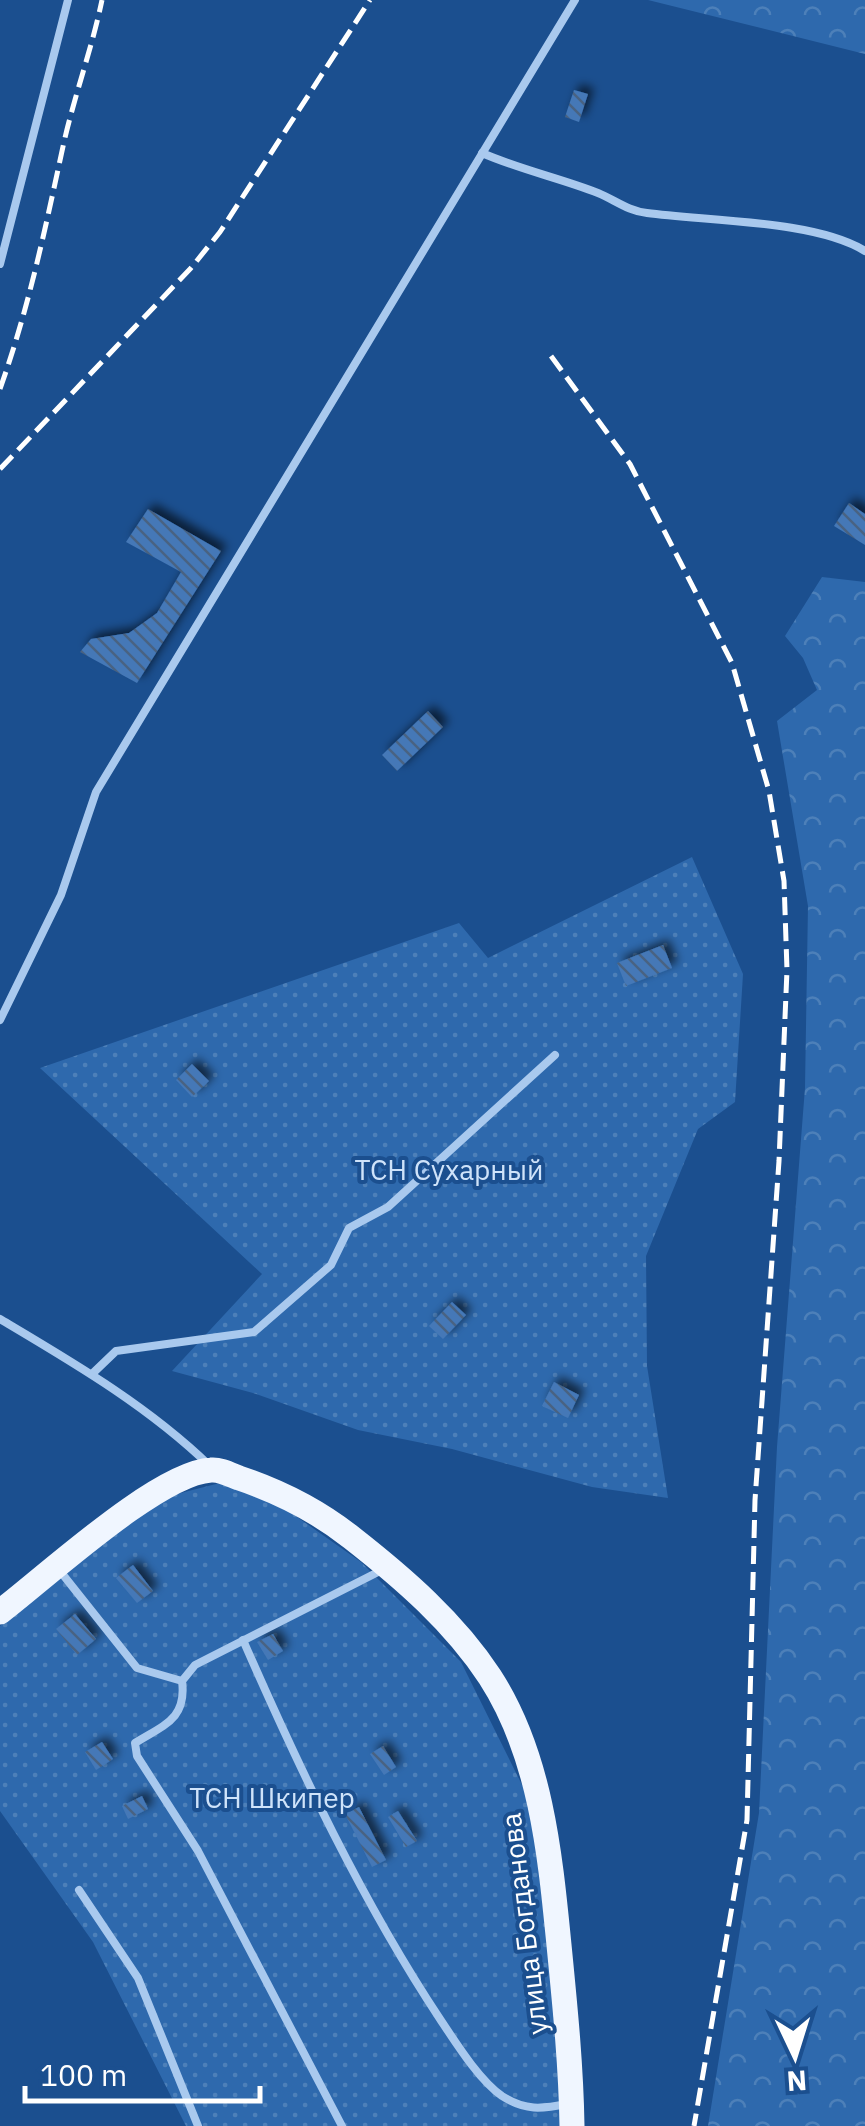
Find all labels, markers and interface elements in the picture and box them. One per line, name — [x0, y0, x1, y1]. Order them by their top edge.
park label: ТСН Сухарный — [354, 1151, 544, 1188]
park label: ТСН Шкипер — [189, 1779, 355, 1816]
street label: улица Богданова — [492, 1811, 555, 2037]
north arrow — [745, 2006, 845, 2106]
scale bar — [25, 2041, 260, 2103]
text: 100 m — [40, 2055, 127, 2094]
text: N — [785, 2062, 808, 2101]

